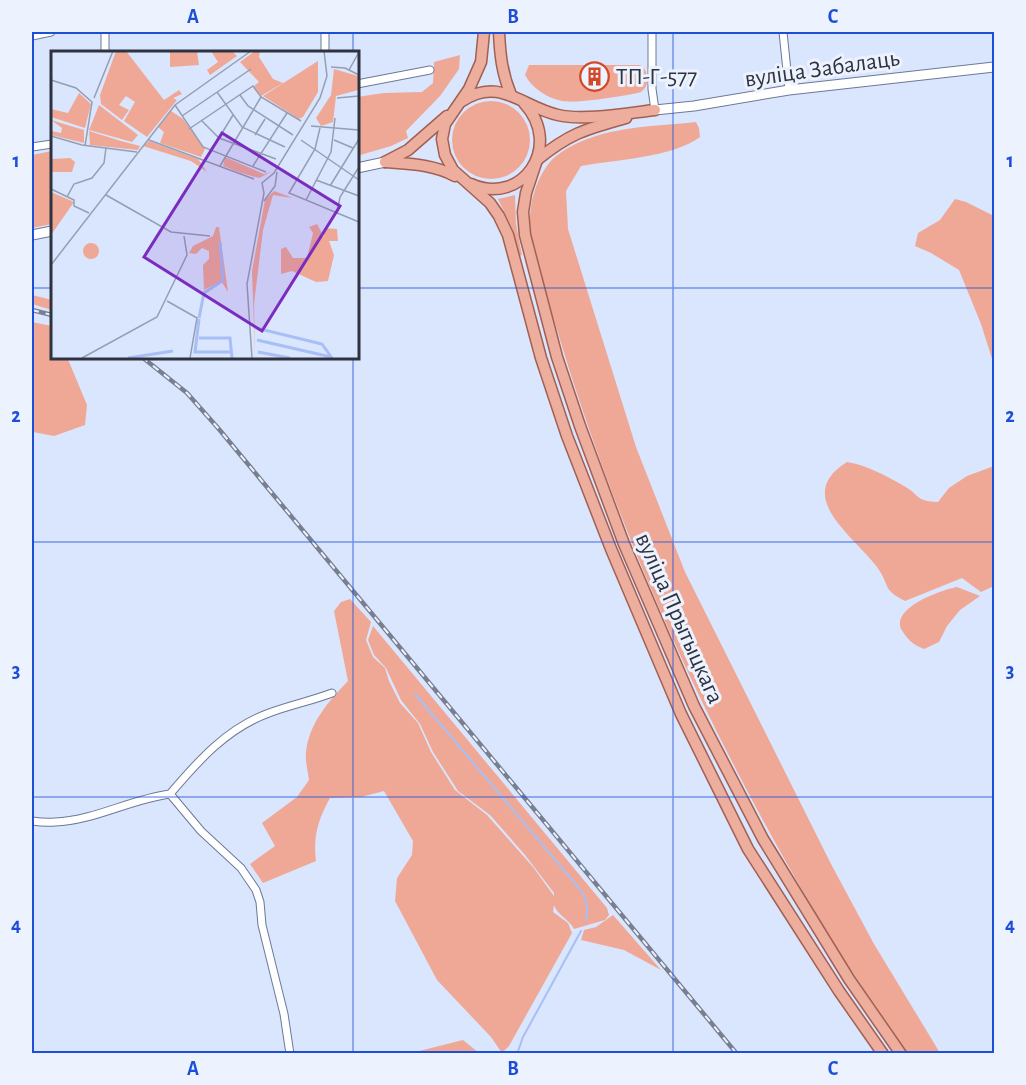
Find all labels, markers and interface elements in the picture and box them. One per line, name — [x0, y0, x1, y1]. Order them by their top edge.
text: A — [187, 7, 199, 27]
text: B — [507, 7, 519, 27]
text: C — [828, 7, 839, 27]
street label: вуліца Забалаць — [743, 46, 901, 92]
inset map — [51, 51, 358, 358]
building icon: ТП-Г-577 — [579, 60, 611, 92]
place label: ТП-Г-577 — [616, 65, 697, 89]
text: 1 — [12, 151, 20, 171]
text: 1 — [1006, 151, 1014, 171]
text: 2 — [11, 406, 21, 426]
text: 2 — [1005, 406, 1015, 426]
street label: вуліца Прытыцкага — [631, 529, 728, 707]
text: 3 — [12, 661, 20, 681]
text: 3 — [1006, 661, 1014, 681]
text: 4 — [11, 915, 21, 935]
text: 4 — [1005, 915, 1015, 935]
text: A — [187, 1059, 199, 1079]
text: B — [507, 1059, 519, 1079]
text: C — [828, 1059, 839, 1079]

